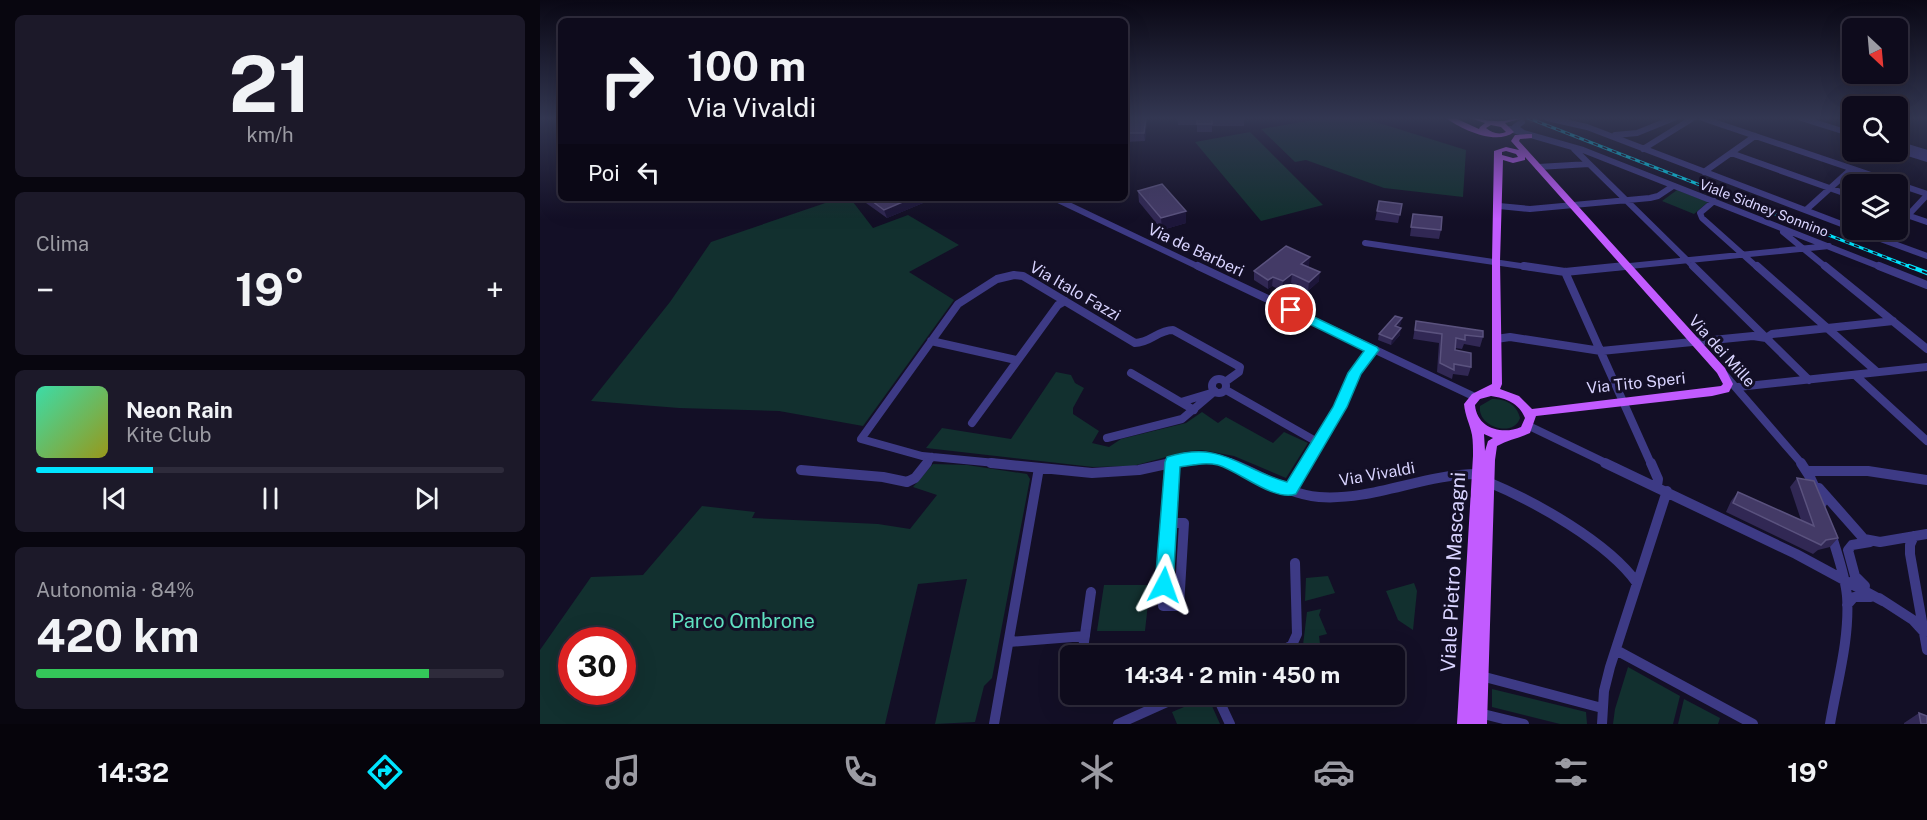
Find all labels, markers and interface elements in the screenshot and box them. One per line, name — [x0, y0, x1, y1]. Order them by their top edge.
north arrow — [1842, 18, 1908, 84]
map controls — [1842, 18, 1908, 240]
text: 21 — [229, 38, 311, 130]
text: 100 m — [687, 41, 806, 90]
icon: right — [588, 42, 666, 120]
text: Via Vivaldi — [687, 91, 816, 123]
button: search — [1842, 96, 1908, 162]
text: km/h — [246, 123, 294, 147]
icon: left — [632, 156, 665, 189]
text: Poi — [588, 160, 620, 186]
button: layers — [1842, 174, 1908, 240]
street label: Viale Sidney Sonnino — [1697, 176, 1831, 240]
street label: Via de Barberi — [1145, 219, 1247, 281]
text: Clima — [36, 232, 89, 256]
street label: Via Italo Fazzi — [1026, 257, 1124, 325]
text: 19° — [235, 263, 305, 316]
text: − — [36, 271, 54, 309]
text: + — [486, 271, 504, 309]
pin — [1265, 284, 1316, 335]
icon: arrive — [1274, 293, 1307, 326]
street label: Via dei Mille — [1685, 311, 1759, 391]
street label: Via Tito Speri — [1586, 368, 1686, 398]
text: Neon Rain — [126, 397, 233, 423]
text: Kite Club — [126, 423, 211, 447]
street label: Via Vivaldi — [1338, 458, 1416, 490]
street label: Viale Pietro Mascagni — [1436, 471, 1470, 673]
icon: previous — [98, 482, 131, 515]
icon: pause — [254, 482, 287, 515]
icon: next — [410, 482, 443, 515]
position arrow — [1132, 553, 1196, 617]
text: Autonomia · 84% — [36, 578, 194, 602]
text: 420 km — [36, 609, 200, 662]
park label: Parco Ombrone — [671, 609, 815, 633]
speed limit sign: 30 — [558, 627, 636, 705]
text: 14:34 · 2 min · 450 m — [1125, 662, 1340, 688]
icon: directions — [364, 751, 406, 793]
icon: music — [602, 751, 644, 793]
icon: phone — [839, 751, 881, 793]
icon: climate — [1076, 751, 1118, 793]
icon: car — [1313, 751, 1355, 793]
icon: filters — [1550, 751, 1592, 793]
text: 14:32 — [98, 756, 169, 788]
text: 19° — [1787, 756, 1829, 788]

